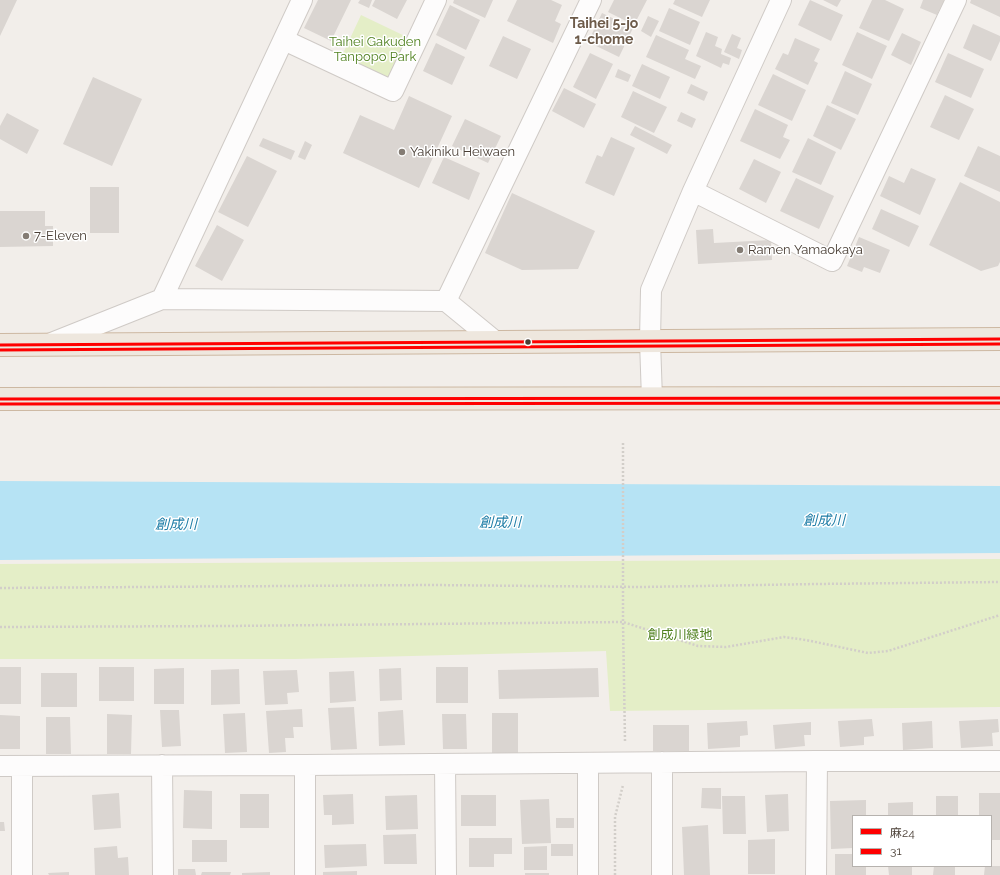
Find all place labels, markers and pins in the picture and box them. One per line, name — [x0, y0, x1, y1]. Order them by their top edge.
place label: Yakiniku Heiwaen — [410, 144, 515, 160]
marker: Yakiniku Heiwaen — [397, 147, 407, 157]
place label: 7-Eleven — [34, 228, 87, 244]
marker: 7-Eleven — [21, 231, 31, 241]
place label: Ramen Yamaokaya — [748, 242, 863, 258]
marker: Ramen Yamaokaya — [735, 245, 745, 255]
unlabelled marker — [523, 337, 533, 347]

